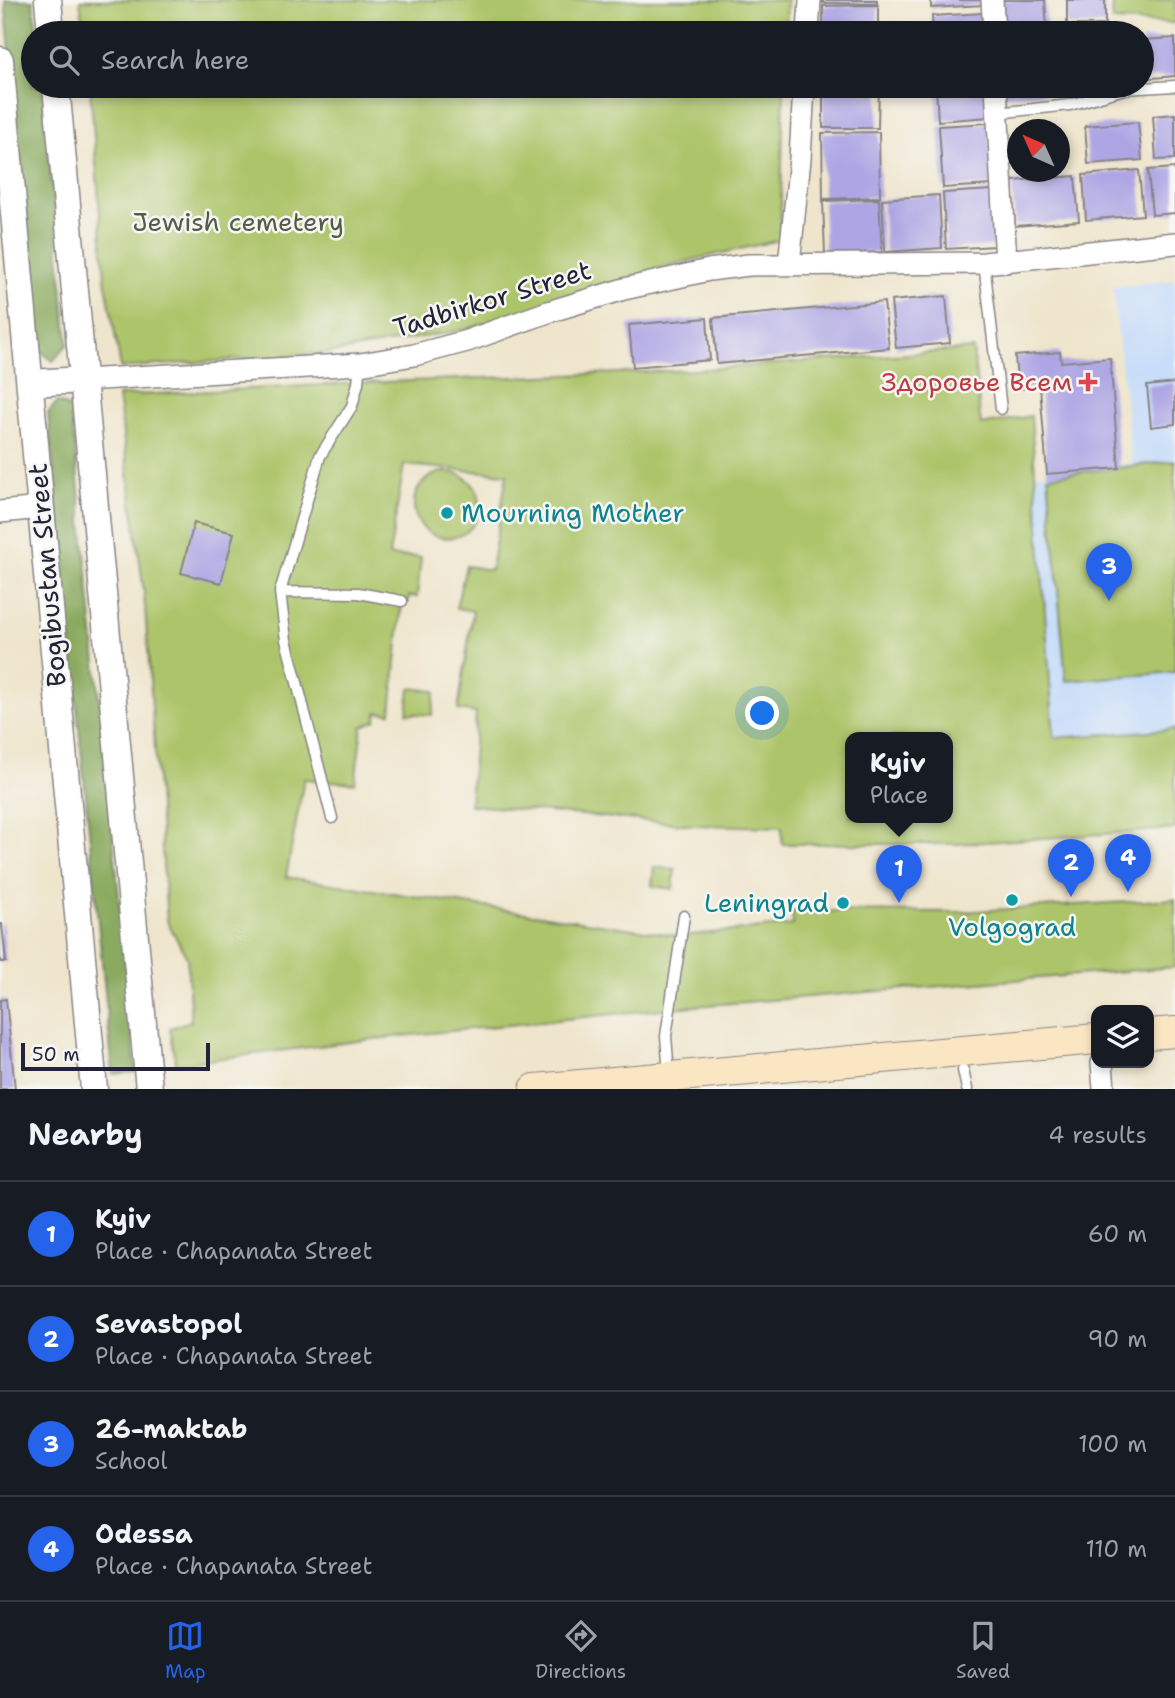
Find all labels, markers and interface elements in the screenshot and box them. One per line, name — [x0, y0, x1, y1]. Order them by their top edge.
search box — [21, 21, 1154, 98]
icon: search — [45, 41, 83, 79]
text: Search here — [101, 42, 250, 77]
north arrow — [1007, 119, 1070, 182]
park label: Jewish cemetery — [132, 204, 344, 239]
street label: Tadbirkor Street — [389, 252, 595, 345]
place label: Здоровье Всем — [881, 364, 1072, 399]
marker: Здоровье Всем — [1078, 372, 1098, 392]
street label: Bogibustan Street — [19, 462, 74, 688]
place label: Mourning Mother — [461, 495, 685, 530]
marker: Mourning Mother — [439, 505, 455, 521]
pin: 3 — [1086, 543, 1132, 601]
your location — [745, 696, 779, 730]
popup — [845, 732, 953, 823]
text: Kyiv — [870, 745, 926, 780]
text: Place — [870, 780, 928, 810]
pin: 4 — [1105, 834, 1151, 892]
pin: 2 — [1048, 839, 1094, 897]
pin: 1 — [876, 845, 922, 903]
place label: Leningrad — [704, 885, 829, 920]
marker: Volgograd — [1004, 892, 1020, 908]
marker: Leningrad — [835, 895, 851, 911]
place label: Volgograd — [948, 909, 1076, 944]
map controls — [1091, 1005, 1154, 1068]
button: layers — [1091, 1005, 1154, 1068]
scale bar — [21, 1040, 210, 1072]
text: 50 m — [32, 1042, 80, 1067]
text: Nearby — [28, 1114, 143, 1155]
text: 4 results — [1048, 1120, 1147, 1150]
text: Kyiv — [95, 1201, 151, 1236]
text: 1 — [46, 1219, 56, 1249]
text: 60 m — [1088, 1219, 1147, 1249]
text: Place · Chapanata Street — [95, 1236, 372, 1266]
text: Sevastopol — [95, 1306, 242, 1341]
text: 2 — [43, 1324, 59, 1354]
text: 90 m — [1087, 1324, 1147, 1354]
text: Place · Chapanata Street — [95, 1341, 372, 1371]
text: 26-maktab — [95, 1411, 248, 1446]
text: 3 — [43, 1429, 59, 1459]
text: 100 m — [1078, 1429, 1147, 1459]
text: School — [95, 1446, 167, 1476]
text: Odessa — [95, 1516, 193, 1551]
text: 4 — [43, 1534, 59, 1564]
text: 110 m — [1085, 1534, 1147, 1564]
text: Place · Chapanata Street — [95, 1551, 372, 1581]
tab: Map — [165, 1617, 206, 1684]
tab: Directions — [536, 1617, 626, 1684]
tab: Saved — [956, 1617, 1010, 1684]

